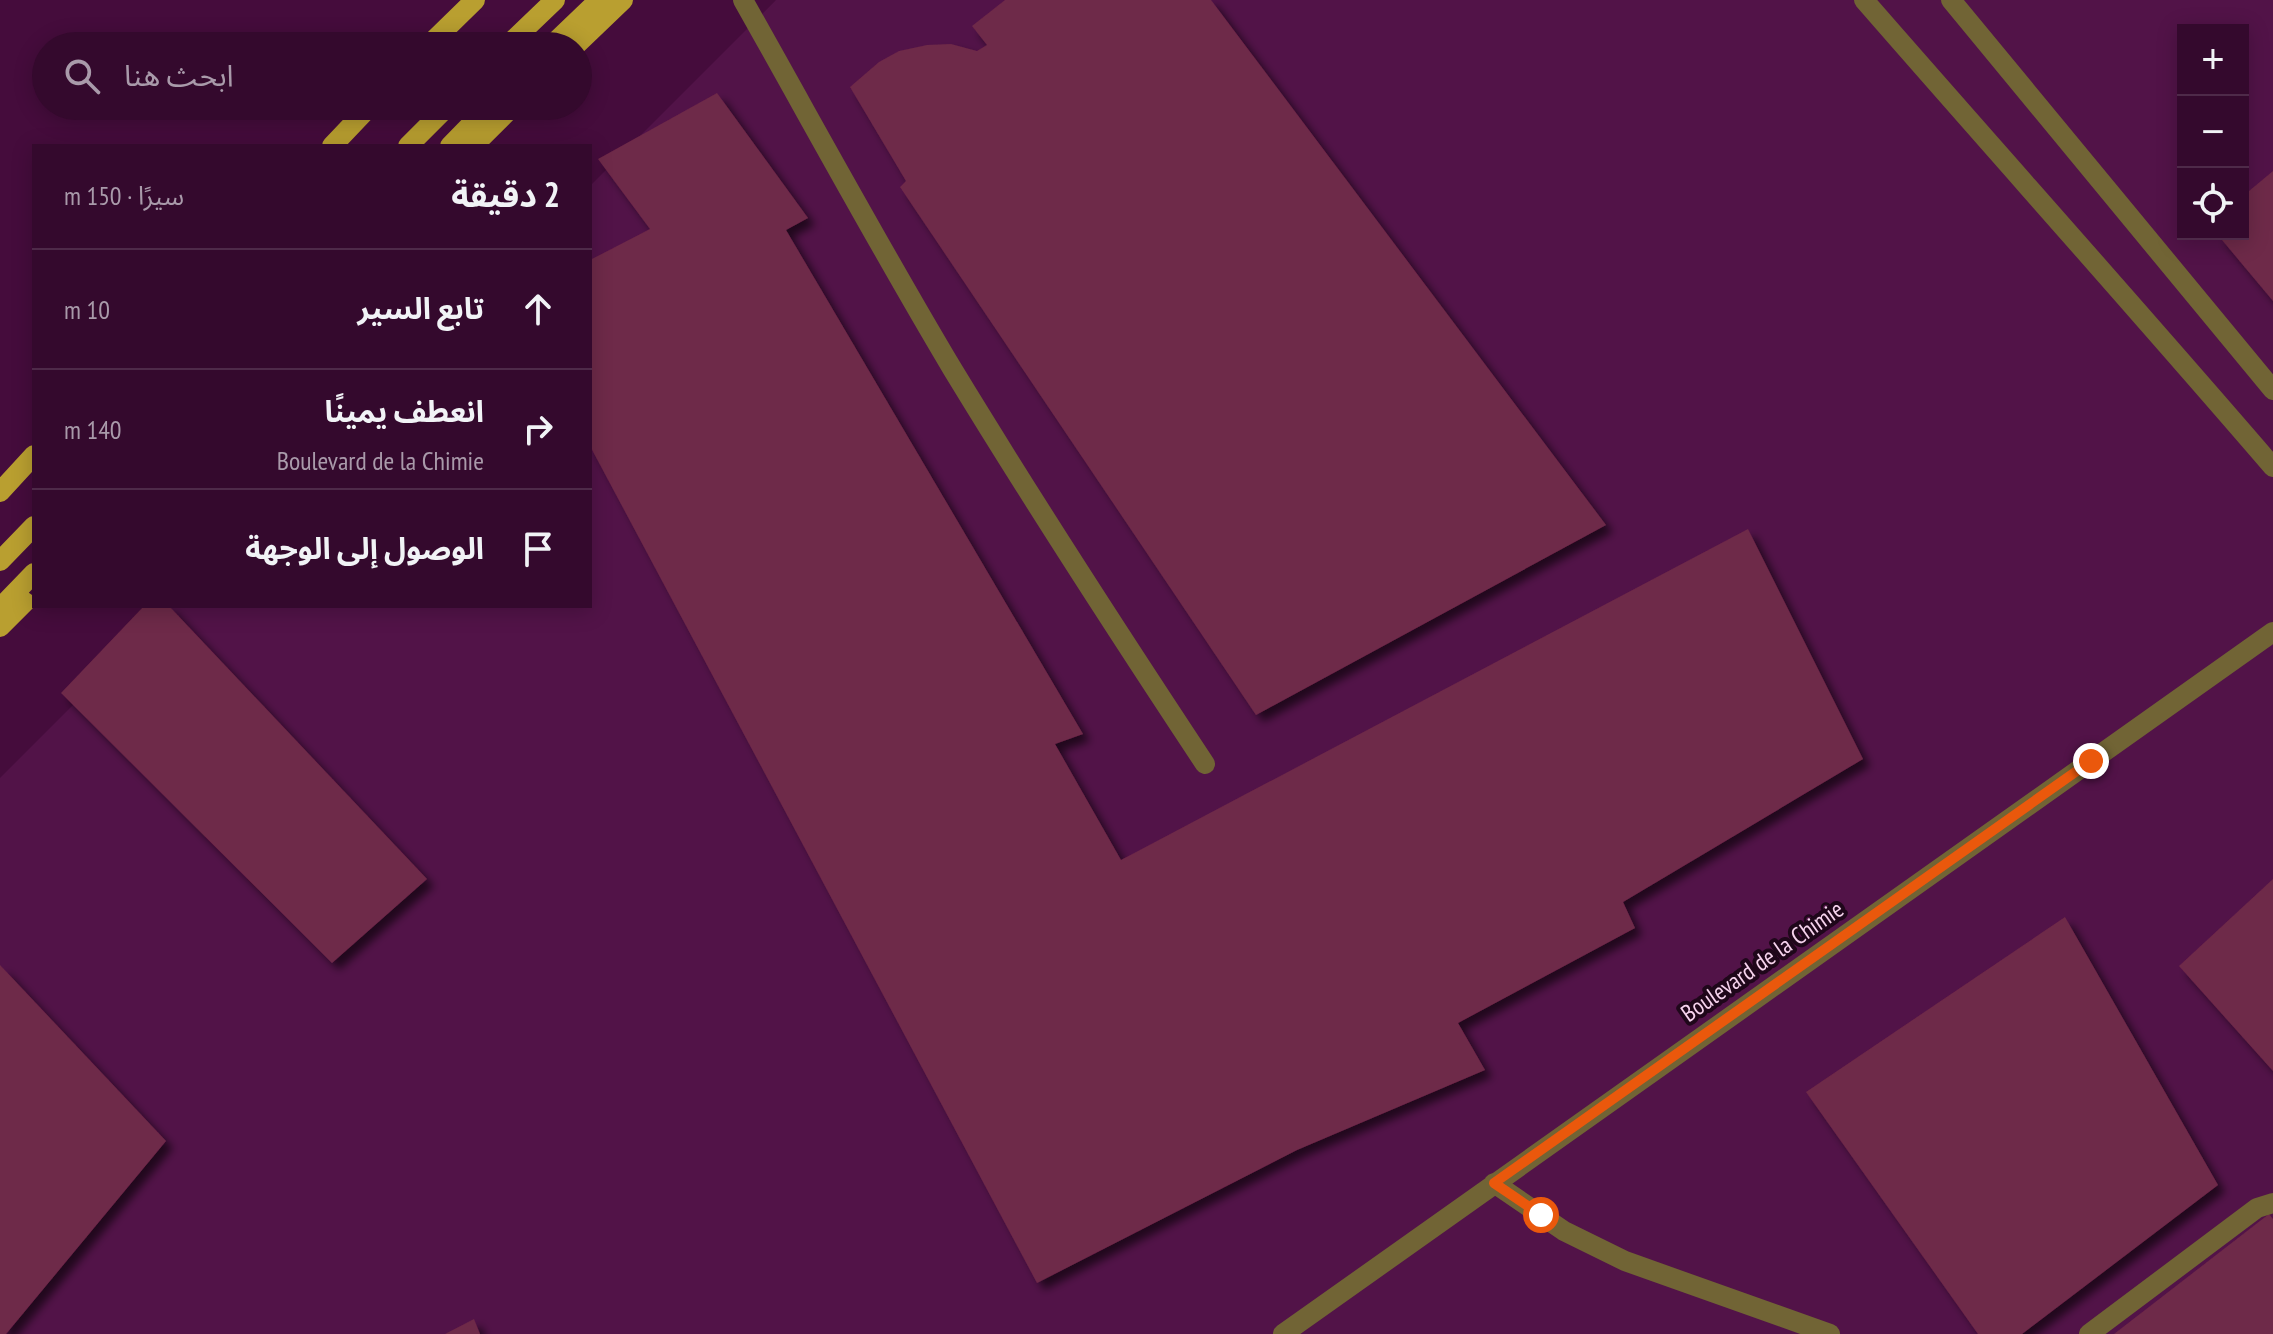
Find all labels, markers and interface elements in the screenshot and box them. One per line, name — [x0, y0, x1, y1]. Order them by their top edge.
map controls — [2177, 24, 2249, 240]
button: + — [2177, 24, 2249, 96]
search box — [32, 32, 592, 120]
icon: search — [60, 54, 104, 98]
text: ابحث هنا — [124, 55, 234, 94]
button: − — [2177, 96, 2249, 168]
button: locate — [2177, 168, 2249, 240]
text: 2 دقيقة — [451, 172, 560, 216]
text: سيرًا · 150 m — [64, 179, 184, 212]
icon: ahead — [516, 287, 560, 331]
text: تابع السير — [357, 288, 484, 327]
text: 10 m — [64, 293, 110, 326]
text: انعطف يمينًا — [324, 391, 484, 430]
icon: right — [516, 407, 560, 451]
text: 140 m — [64, 413, 122, 446]
text: Boulevard de la Chimie — [277, 444, 484, 477]
icon: arrive — [516, 527, 560, 571]
text: الوصول إلى الوجهة — [245, 528, 484, 567]
route end — [2073, 743, 2109, 779]
street label: Boulevard de la Chimie — [1675, 893, 1849, 1029]
route start — [1523, 1197, 1559, 1233]

